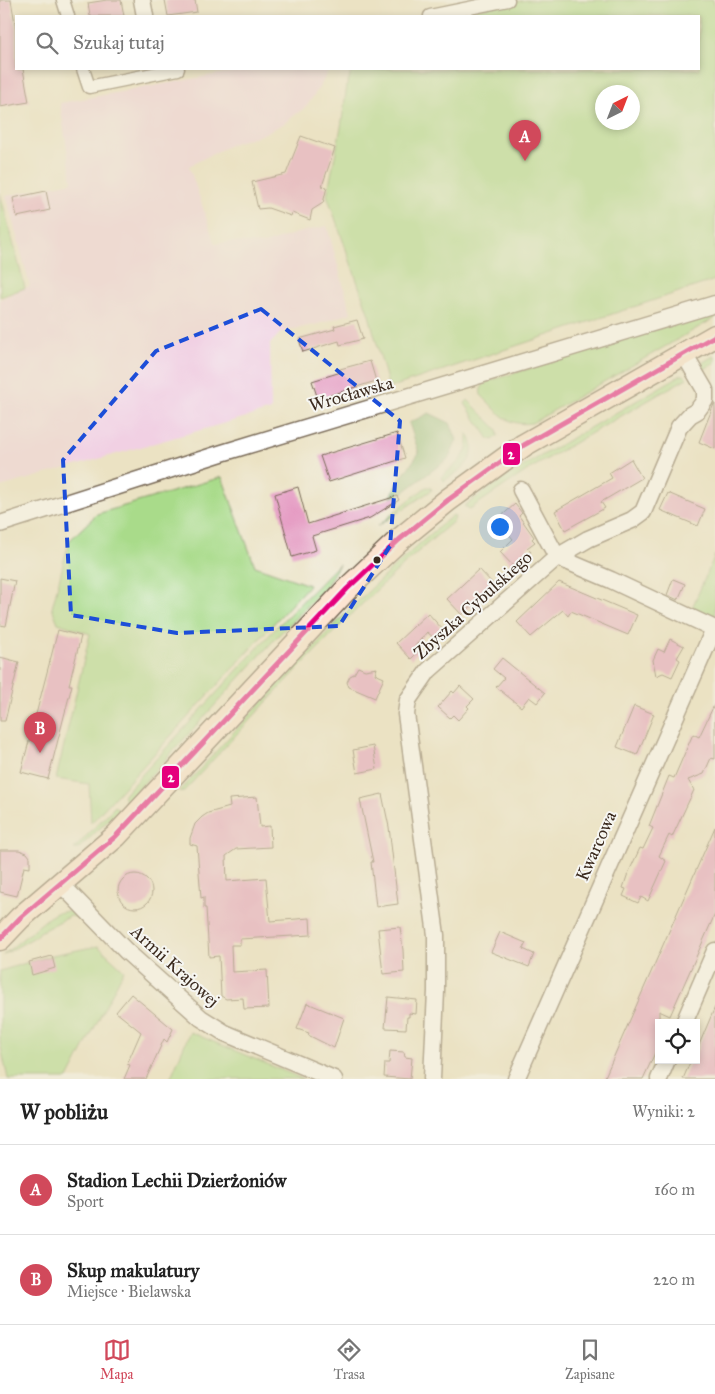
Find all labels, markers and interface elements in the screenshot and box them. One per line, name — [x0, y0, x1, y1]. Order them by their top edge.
search box — [15, 15, 700, 70]
icon: search — [33, 29, 61, 57]
text: Szukaj tutaj — [73, 31, 165, 54]
north arrow — [595, 85, 640, 130]
pin: A — [509, 120, 541, 161]
street label: Wrocławska — [306, 371, 396, 416]
line badge: 2 — [502, 442, 521, 466]
text: 2 — [508, 446, 516, 463]
your location — [487, 514, 513, 540]
street label: Zbyszka Cybulskiego — [409, 546, 537, 665]
unlabelled marker — [372, 555, 382, 565]
pin: B — [24, 712, 56, 753]
line badge: 2 — [161, 765, 180, 789]
text: 2 — [168, 769, 176, 786]
street label: Kwarcowa — [571, 807, 621, 884]
street label: Armii Krajowej — [125, 920, 224, 1012]
map controls — [655, 1019, 700, 1064]
button: locate — [655, 1019, 700, 1064]
text: W pobliżu — [20, 1099, 108, 1125]
text: Wyniki: 2 — [632, 1102, 695, 1121]
text: Stadion Lechii Dzierżoniów — [67, 1169, 286, 1192]
text: A — [31, 1180, 41, 1199]
text: 160 m — [654, 1180, 695, 1199]
text: Sport — [67, 1192, 104, 1211]
text: Skup makulatury — [67, 1259, 199, 1282]
text: B — [31, 1270, 41, 1289]
text: 220 m — [653, 1270, 695, 1289]
text: Miejsce · Bielawska — [67, 1282, 191, 1301]
tab: Mapa — [100, 1336, 133, 1383]
tab: Trasa — [333, 1336, 365, 1383]
tab: Zapisane — [565, 1336, 615, 1383]

